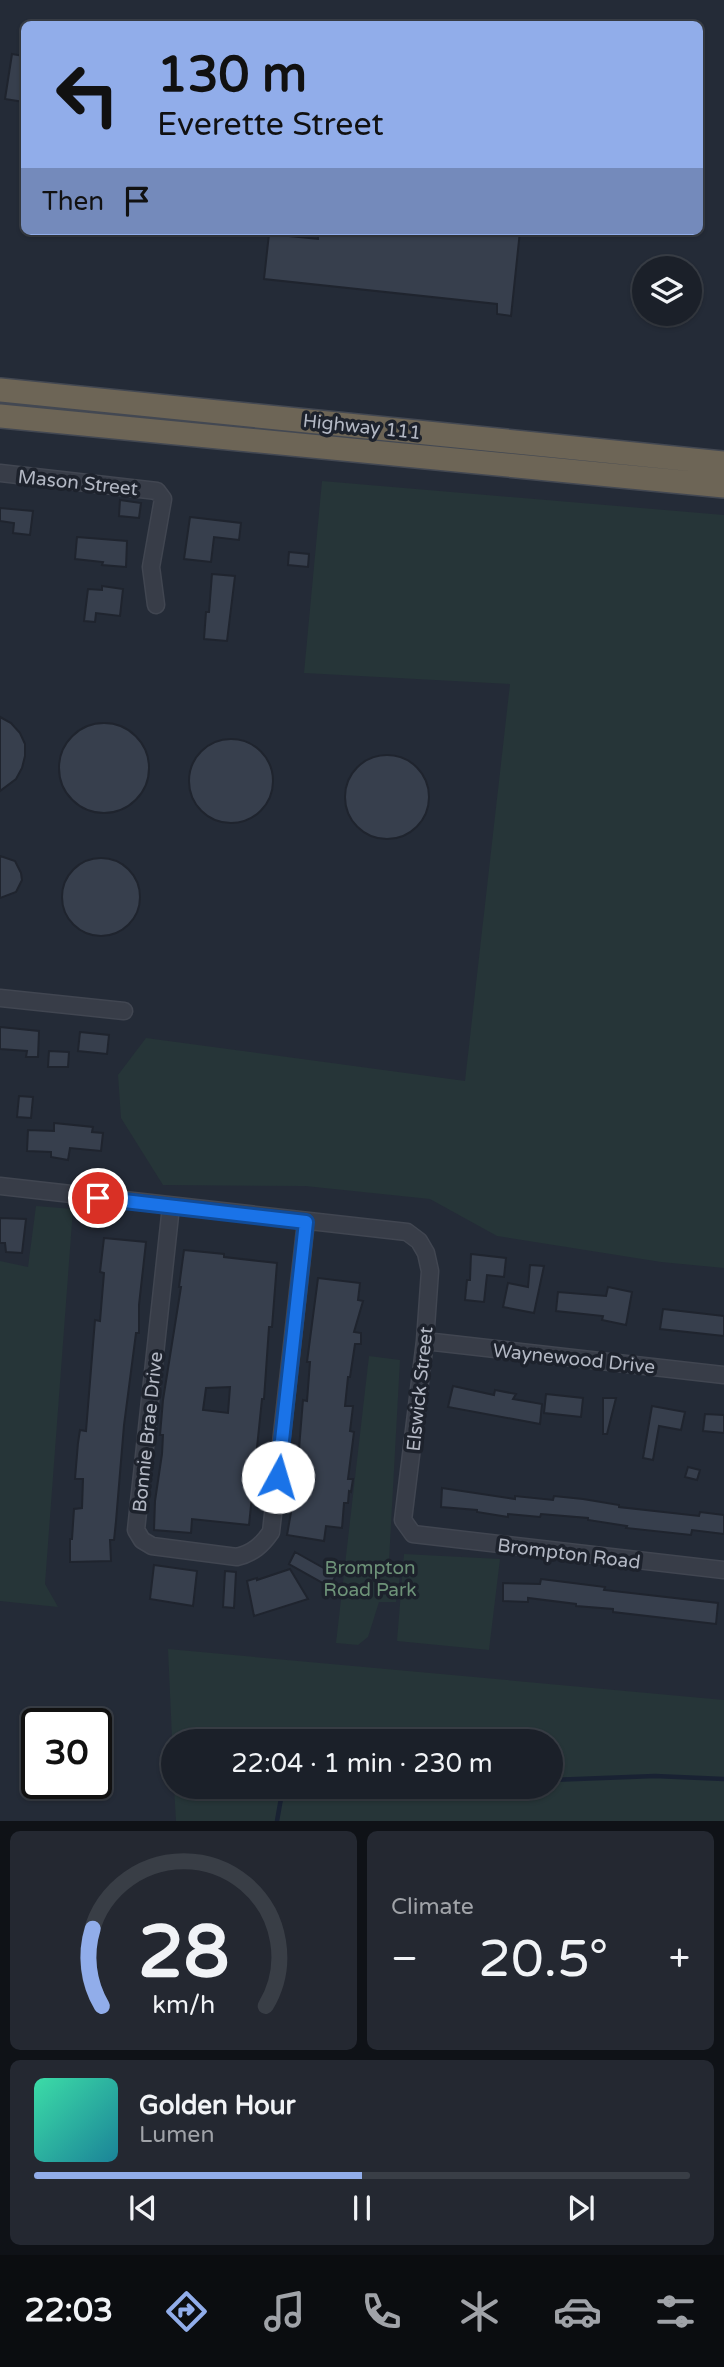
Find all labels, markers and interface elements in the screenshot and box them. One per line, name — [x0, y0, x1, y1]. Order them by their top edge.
text: 130 m — [157, 46, 307, 105]
icon: left — [42, 49, 133, 140]
text: Everette Street — [157, 106, 384, 144]
icon: arrive — [118, 182, 156, 220]
text: Then — [42, 186, 104, 217]
map controls — [632, 256, 702, 326]
button: layers — [632, 256, 702, 326]
street label: Highway 111 — [302, 410, 422, 444]
street label: Mason Street — [17, 466, 139, 500]
pin — [68, 1168, 128, 1228]
icon: arrive — [79, 1179, 117, 1217]
street label: Elswick Street — [403, 1326, 437, 1453]
street label: Waynewood Drive — [492, 1340, 656, 1378]
street label: Bonnie Brae Drive — [129, 1351, 167, 1514]
position arrow — [241, 1440, 315, 1514]
street label: Brompton Road — [496, 1534, 642, 1574]
park label: Brompton Road Park — [323, 1557, 417, 1601]
speed limit sign: 30 — [21, 1708, 112, 1799]
text: 22:04 · 1 min · 230 m — [231, 1748, 493, 1779]
text: Climate — [391, 1893, 474, 1921]
text: 28 — [138, 1910, 229, 1998]
text: 20.5° — [478, 1928, 608, 1991]
text: − — [391, 1936, 418, 1982]
text: + — [669, 1936, 690, 1982]
text: km/h — [152, 1990, 215, 2020]
text: Golden Hour — [139, 2090, 296, 2121]
text: Lumen — [139, 2121, 214, 2149]
icon: previous — [124, 2189, 162, 2227]
icon: pause — [343, 2189, 381, 2227]
icon: next — [562, 2189, 600, 2227]
icon: directions — [162, 2287, 211, 2336]
icon: music — [260, 2287, 309, 2336]
icon: phone — [357, 2287, 406, 2336]
icon: climate — [455, 2287, 504, 2336]
icon: car — [553, 2287, 602, 2336]
icon: filters — [651, 2287, 700, 2336]
text: 22:03 — [24, 2292, 113, 2330]

